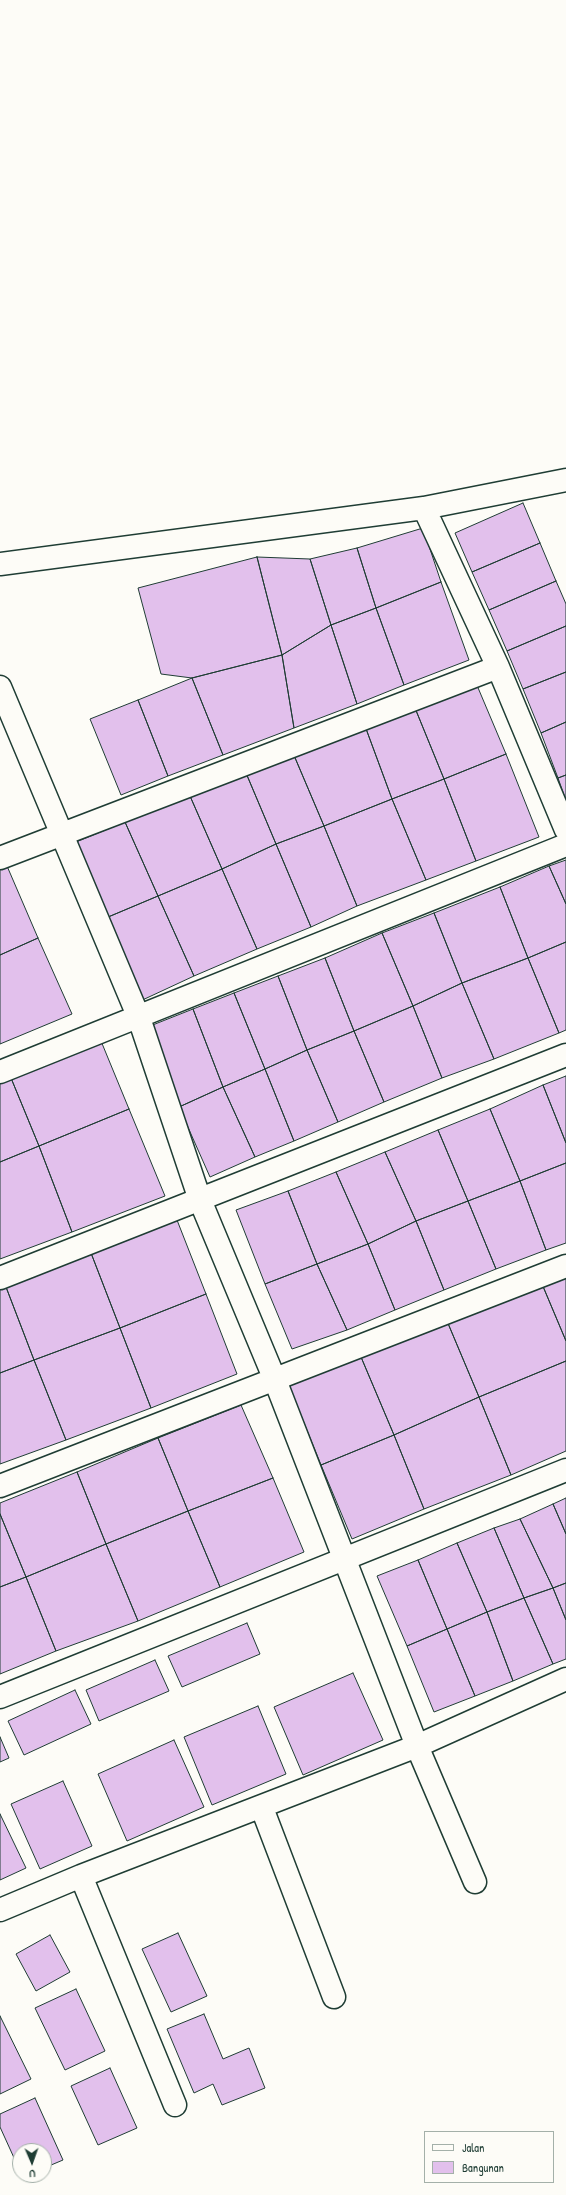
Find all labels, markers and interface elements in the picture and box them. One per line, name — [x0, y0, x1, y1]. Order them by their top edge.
legend — [424, 2131, 554, 2183]
text: Jalan — [462, 2139, 484, 2156]
north arrow — [12, 2143, 52, 2183]
text: Bangunan — [462, 2159, 504, 2176]
text: U — [29, 2167, 36, 2181]

